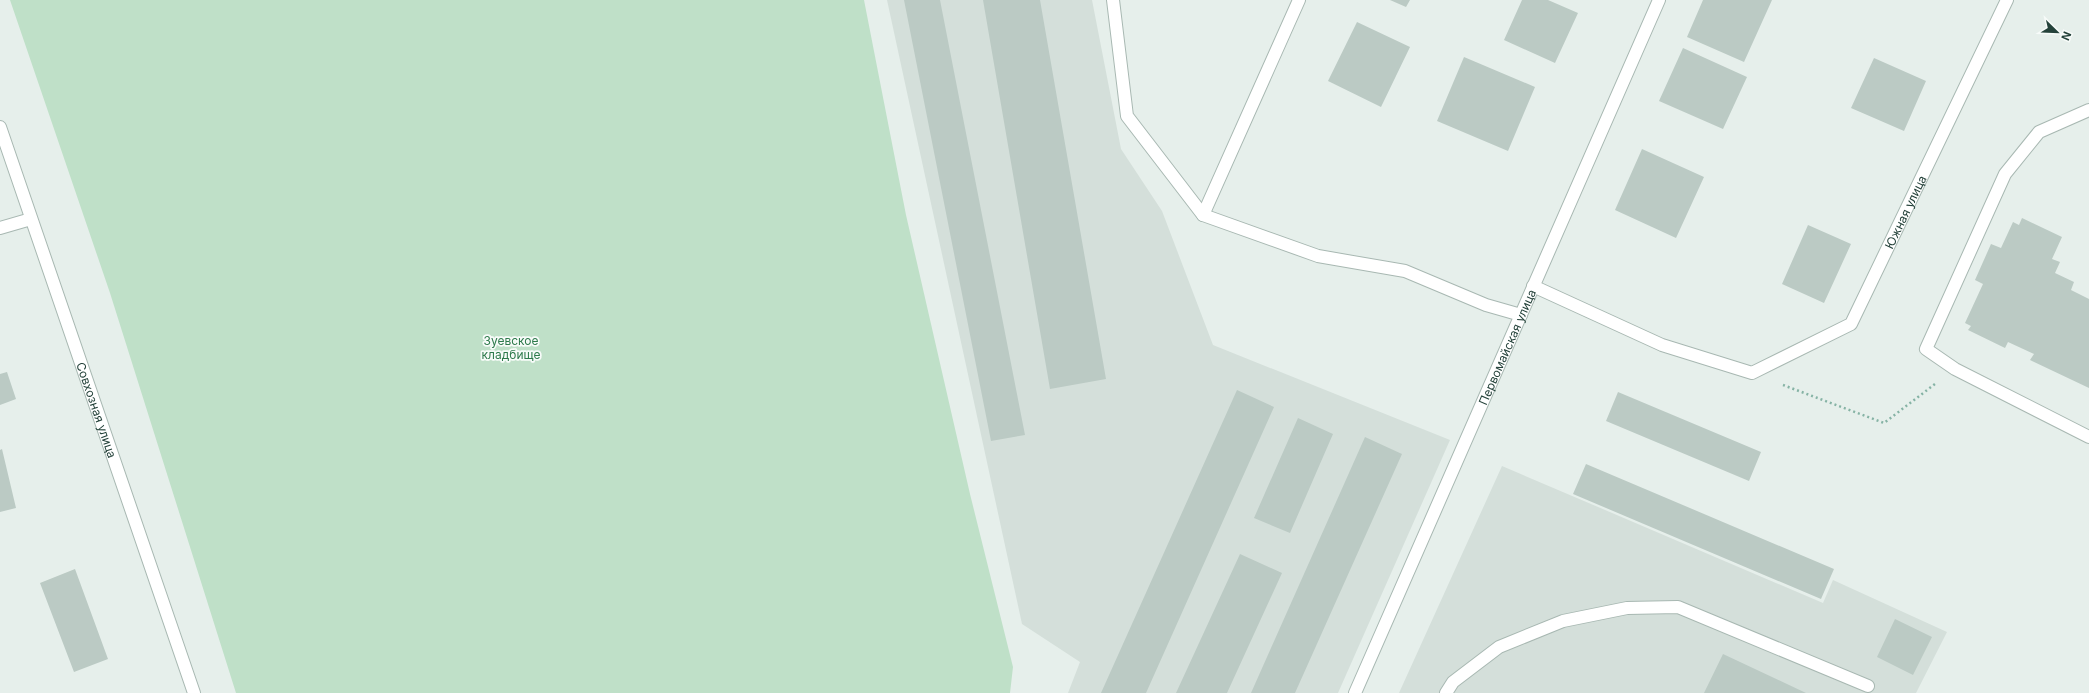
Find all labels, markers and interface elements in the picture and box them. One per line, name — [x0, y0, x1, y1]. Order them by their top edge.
north arrow — [2037, 12, 2077, 52]
text: N — [2058, 29, 2074, 43]
street label: Южная улица — [1881, 173, 1929, 251]
street label: Первомайская улица — [1475, 287, 1539, 407]
park label: Зуевское кладбище — [482, 333, 540, 362]
street label: Совхозная улица — [74, 360, 120, 460]

